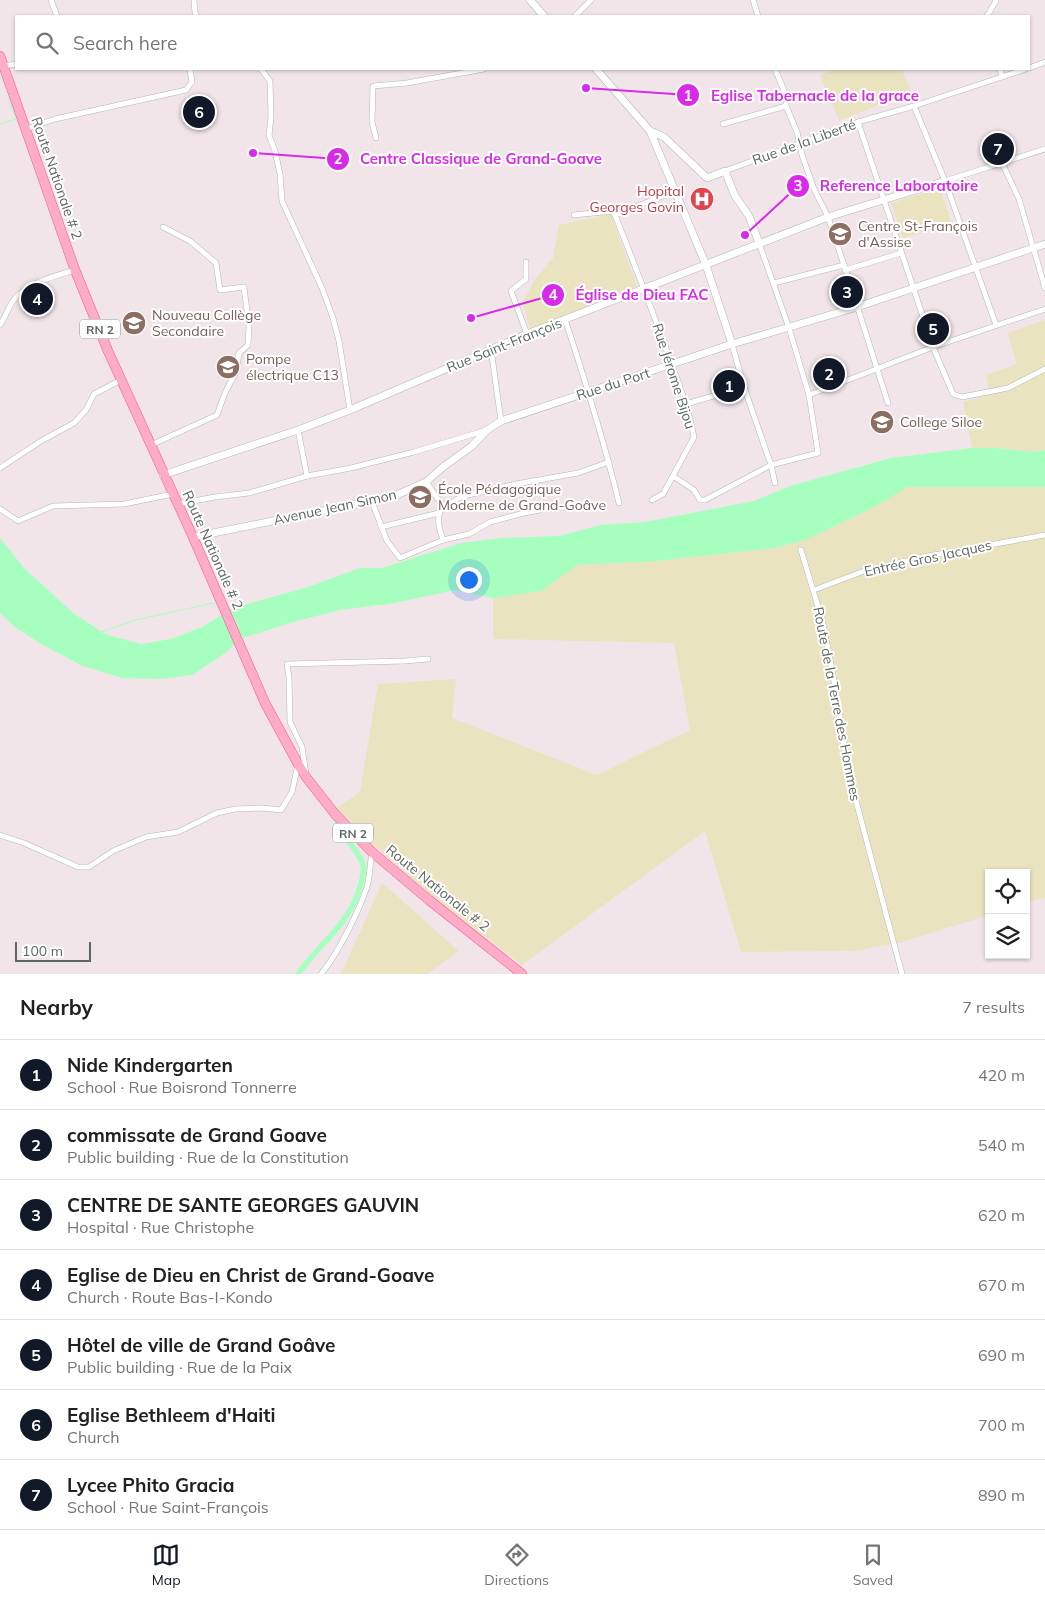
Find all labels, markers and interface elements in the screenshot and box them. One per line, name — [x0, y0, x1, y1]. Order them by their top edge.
search box — [15, 15, 1030, 70]
icon: search — [33, 29, 61, 57]
text: Search here — [73, 31, 177, 55]
callout: Eglise Tabernacle de la grace — [676, 80, 929, 110]
text: 1 — [683, 86, 693, 105]
text: Eglise Tabernacle de la grace — [711, 86, 919, 105]
pin: 6 — [183, 93, 215, 131]
street label: Route Nationale # 2 — [28, 114, 86, 242]
street label: Rue de la Liberté — [750, 115, 858, 169]
pin: 7 — [982, 130, 1014, 168]
callout: Centre Classique de Grand-Goave — [325, 144, 612, 174]
text: 2 — [333, 149, 343, 168]
text: Centre Classique de Grand-Goave — [360, 149, 602, 168]
callout: Reference Laboratoire — [785, 171, 988, 201]
text: 3 — [793, 176, 803, 195]
text: Reference Laboratoire — [820, 176, 978, 195]
place label: Hopital Georges Govin — [589, 182, 684, 216]
hospital icon: Hopital Georges Govin — [689, 186, 715, 212]
place label: Centre St-François d'Assise — [858, 217, 978, 251]
school or university icon: Centre St-François d'Assise — [827, 221, 853, 247]
pin: 3 — [831, 273, 863, 311]
pin: 4 — [21, 280, 53, 318]
callout: Église de Dieu FAC — [541, 280, 719, 310]
text: 4 — [548, 285, 558, 304]
text: Église de Dieu FAC — [575, 285, 709, 304]
place label: Nouveau Collège Secondaire — [152, 306, 261, 340]
school or university icon: Nouveau Collège Secondaire — [121, 310, 147, 336]
pin: 5 — [917, 310, 949, 348]
street label: Rue Saint-François — [444, 314, 564, 376]
road number: RN 2 — [80, 320, 120, 338]
street label: Rue Jérome Bijou — [648, 321, 700, 431]
place label: Pompe électrique C13 — [246, 350, 339, 384]
school or university icon: Pompe électrique C13 — [215, 354, 241, 380]
pin: 2 — [813, 355, 845, 393]
street label: Rue du Port — [574, 364, 652, 404]
pin: 1 — [713, 367, 745, 405]
school or university icon: College Siloe — [869, 409, 895, 435]
place label: College Siloe — [900, 413, 982, 431]
place label: École Pédagogique Moderne de Grand-Goâve — [438, 480, 606, 514]
school or university icon: École Pédagogique Moderne de Grand-Goâve — [407, 484, 433, 510]
street label: Avenue Jean Simon — [272, 485, 398, 529]
street label: Route Nationale # 2 — [179, 488, 247, 612]
street label: Entrée Gros Jacques — [863, 536, 993, 580]
your location — [456, 567, 482, 593]
street label: Route de la Terre des Hommes — [809, 605, 865, 803]
road number: RN 2 — [333, 824, 373, 842]
street label: Route Nationale # 2 — [382, 841, 494, 935]
map controls — [985, 869, 1030, 959]
button: locate — [985, 869, 1030, 914]
button: layers — [985, 914, 1030, 959]
scale bar — [15, 939, 91, 962]
text: 100 m — [22, 942, 63, 960]
text: Nearby — [20, 994, 93, 1020]
text: 7 results — [962, 997, 1025, 1017]
text: Nide Kindergarten — [67, 1053, 233, 1077]
text: 1 — [31, 1065, 41, 1085]
text: 420 m — [978, 1065, 1025, 1085]
text: School · Rue Boisrond Tonnerre — [67, 1077, 297, 1097]
text: commissate de Grand Goave — [67, 1123, 327, 1147]
text: 2 — [31, 1135, 41, 1155]
text: 540 m — [978, 1135, 1025, 1155]
text: Public building · Rue de la Constitution — [67, 1147, 349, 1167]
text: CENTRE DE SANTE GEORGES GAUVIN — [67, 1193, 419, 1217]
text: 3 — [31, 1205, 41, 1225]
text: 620 m — [978, 1205, 1025, 1225]
text: Hospital · Rue Christophe — [67, 1217, 254, 1237]
text: Eglise de Dieu en Christ de Grand-Goave — [67, 1263, 434, 1287]
text: 4 — [31, 1275, 41, 1295]
text: 670 m — [978, 1275, 1025, 1295]
text: Church · Route Bas-I-Kondo — [67, 1287, 273, 1307]
text: Hôtel de ville de Grand Goâve — [67, 1333, 335, 1357]
text: 5 — [31, 1345, 41, 1365]
text: 690 m — [978, 1345, 1025, 1365]
text: Public building · Rue de la Paix — [67, 1357, 292, 1377]
text: Eglise Bethleem d'Haiti — [67, 1403, 275, 1427]
text: 6 — [31, 1415, 41, 1435]
text: 700 m — [978, 1415, 1025, 1435]
text: Church — [67, 1427, 120, 1447]
text: Lycee Phito Gracia — [67, 1473, 235, 1497]
text: 7 — [31, 1485, 41, 1505]
text: 890 m — [978, 1485, 1025, 1505]
text: School · Rue Saint-François — [67, 1497, 269, 1517]
tab: Map — [152, 1541, 181, 1589]
tab: Directions — [484, 1541, 549, 1589]
tab: Saved — [853, 1541, 893, 1589]

